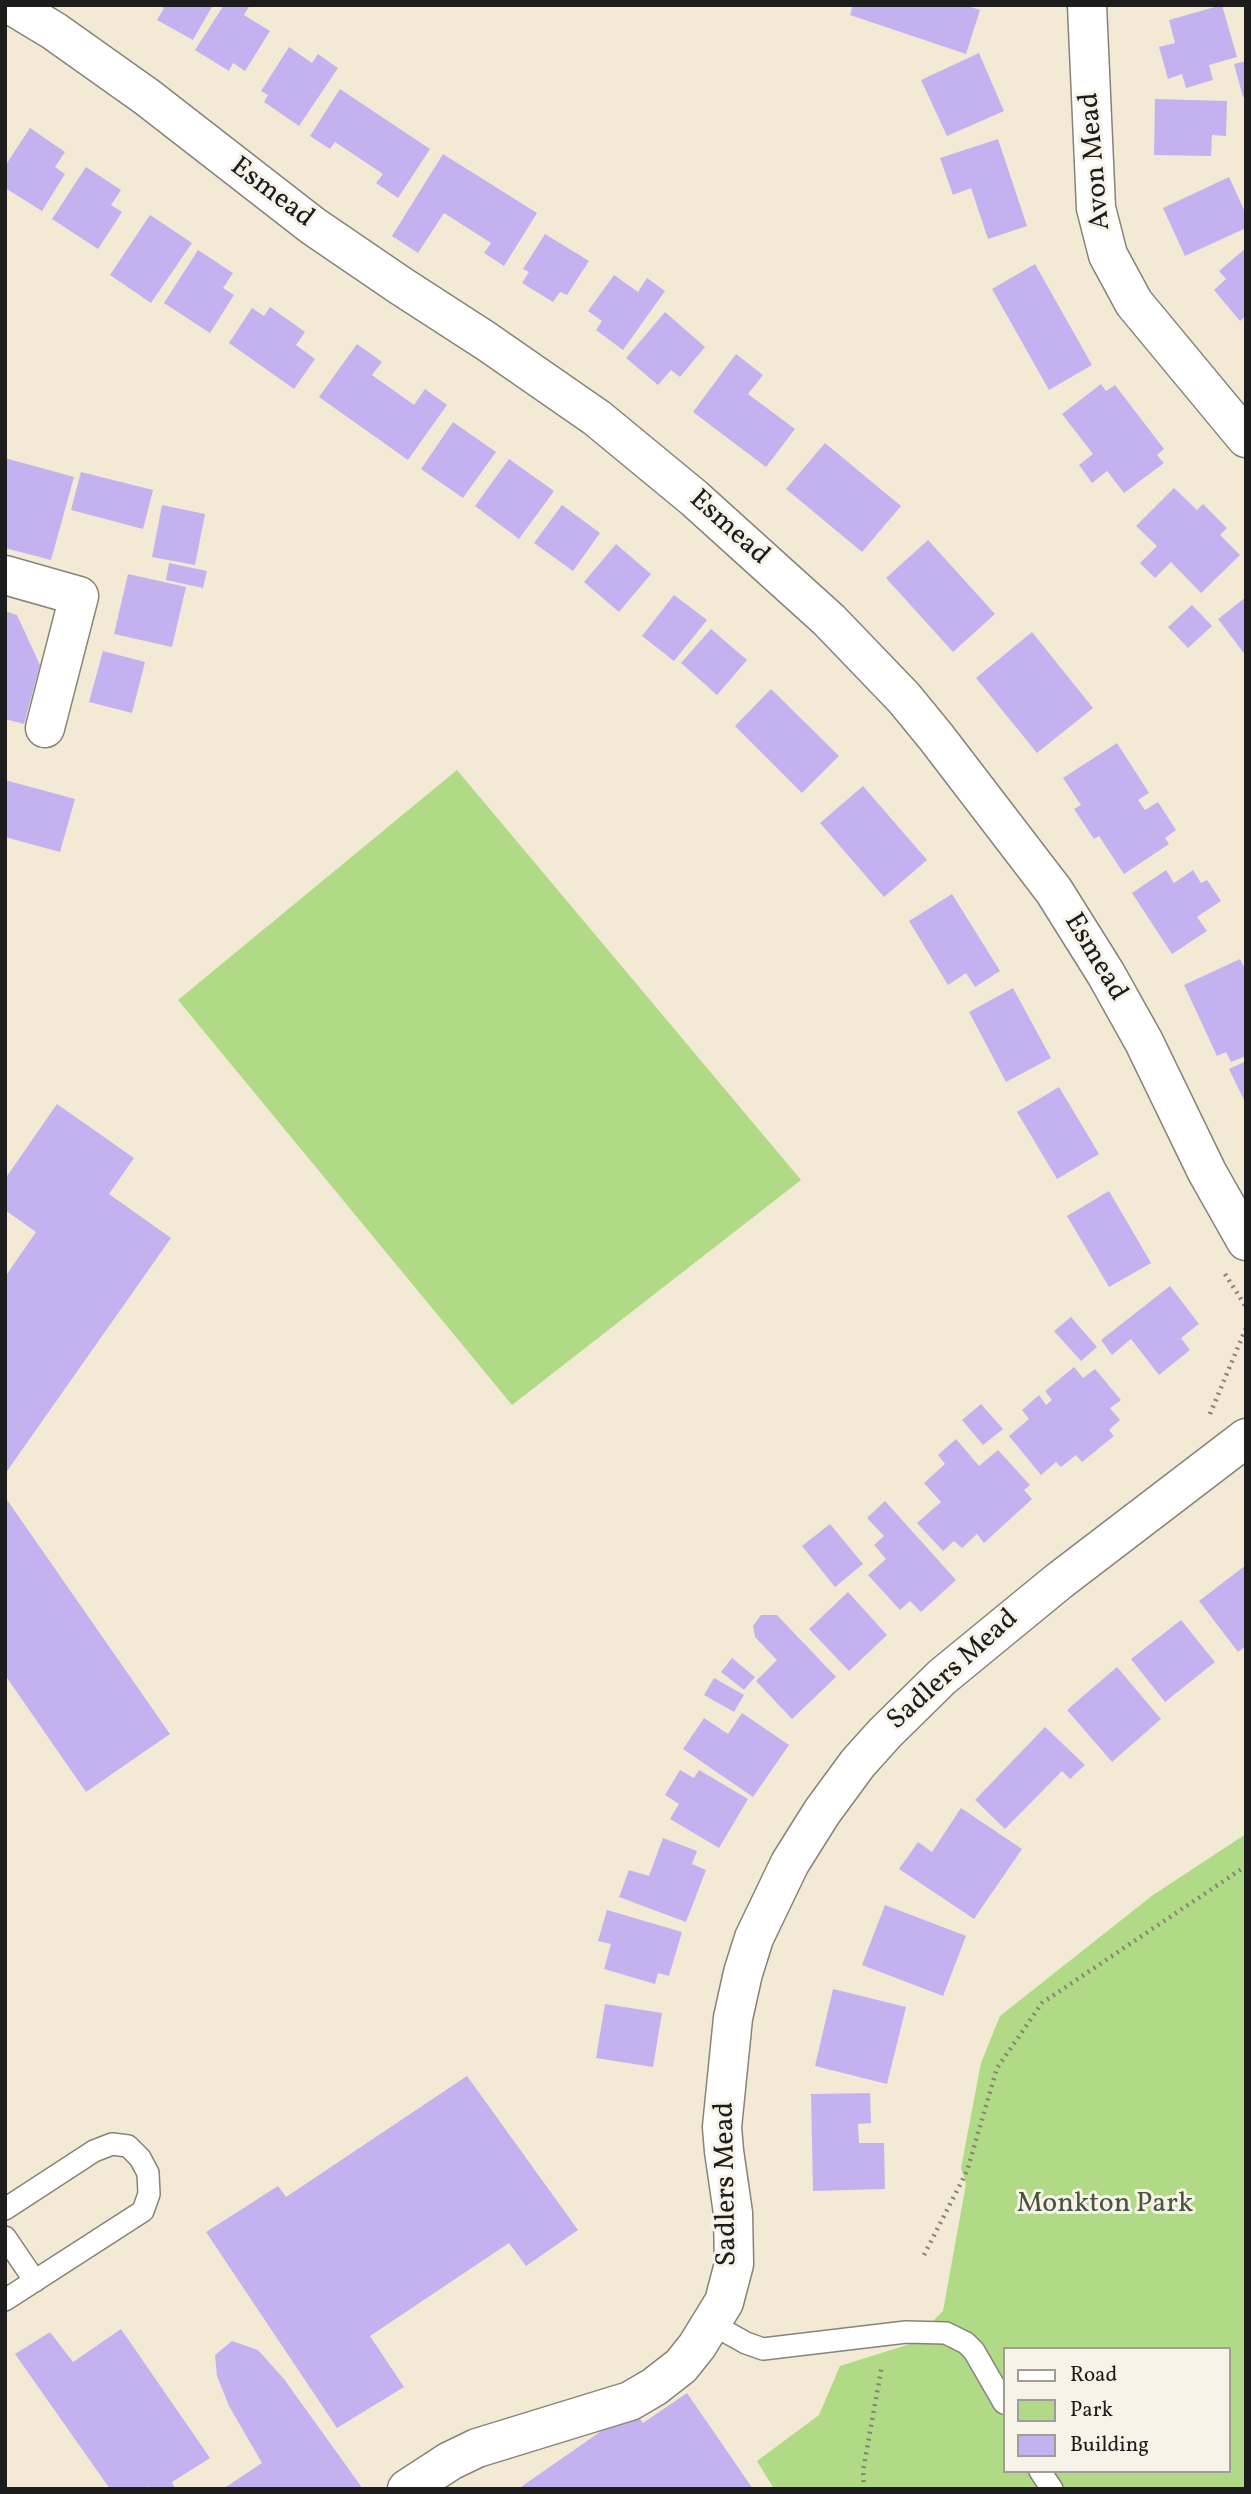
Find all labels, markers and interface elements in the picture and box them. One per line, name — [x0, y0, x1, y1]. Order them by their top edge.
street label: Avon Mead — [1074, 91, 1120, 231]
street label: Esmead — [222, 152, 320, 236]
street label: Esmead — [681, 484, 775, 574]
street label: Esmead — [1055, 908, 1133, 1008]
street label: Sadlers Mead — [882, 1603, 1026, 1739]
street label: Sadlers Mead — [710, 2101, 746, 2267]
park label: Monkton Park — [1017, 2189, 1193, 2223]
legend — [1002, 2347, 1230, 2473]
text: Road — [1070, 2361, 1117, 2390]
text: Park — [1070, 2396, 1113, 2425]
text: Building — [1070, 2431, 1149, 2460]

